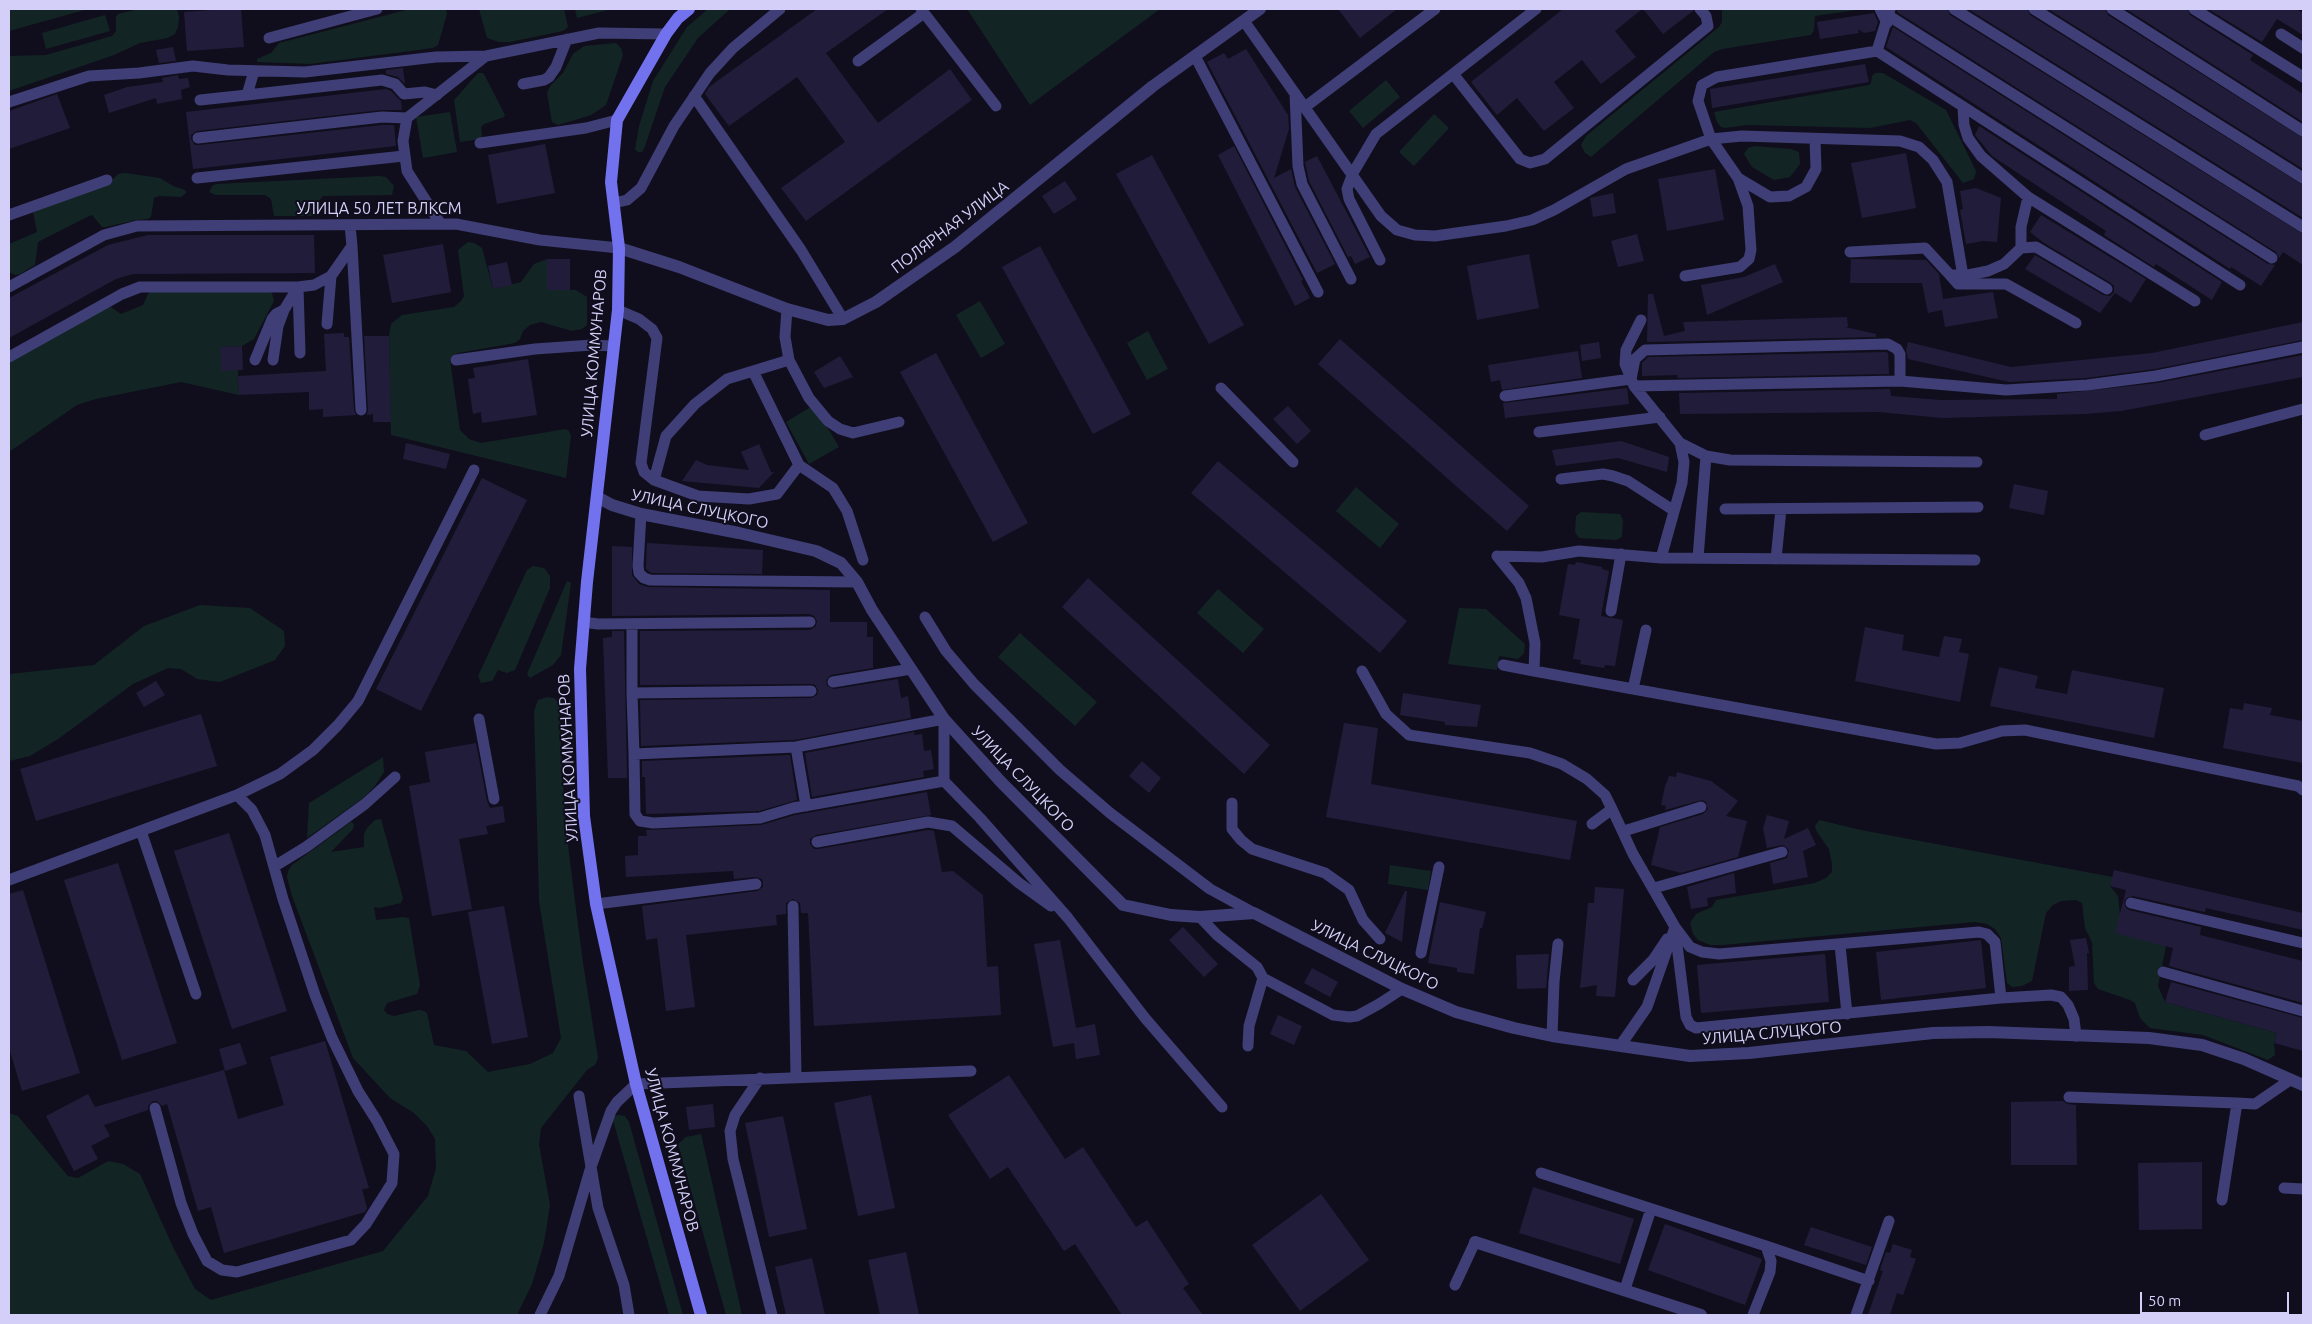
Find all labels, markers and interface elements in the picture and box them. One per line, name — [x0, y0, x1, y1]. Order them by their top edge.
street label: ПОЛЯРНАЯ УЛИЦА — [888, 177, 1012, 277]
street label: УЛИЦА 50 ЛЕТ ВЛКСМ — [296, 199, 462, 219]
street label: УЛИЦА КОММУНАРОВ — [577, 268, 611, 438]
street label: УЛИЦА СЛУЦКОГО — [630, 485, 770, 533]
street label: УЛИЦА КОММУНАРОВ — [554, 673, 582, 843]
street label: УЛИЦА СЛУЦКОГО — [968, 722, 1078, 836]
street label: УЛИЦА СЛУЦКОГО — [1308, 916, 1442, 994]
street label: УЛИЦА СЛУЦКОГО — [1702, 1017, 1842, 1049]
street label: УЛИЦА КОММУНАРОВ — [641, 1066, 703, 1234]
scale bar — [2142, 1282, 2291, 1314]
text: 50 m — [2148, 1292, 2181, 1309]

